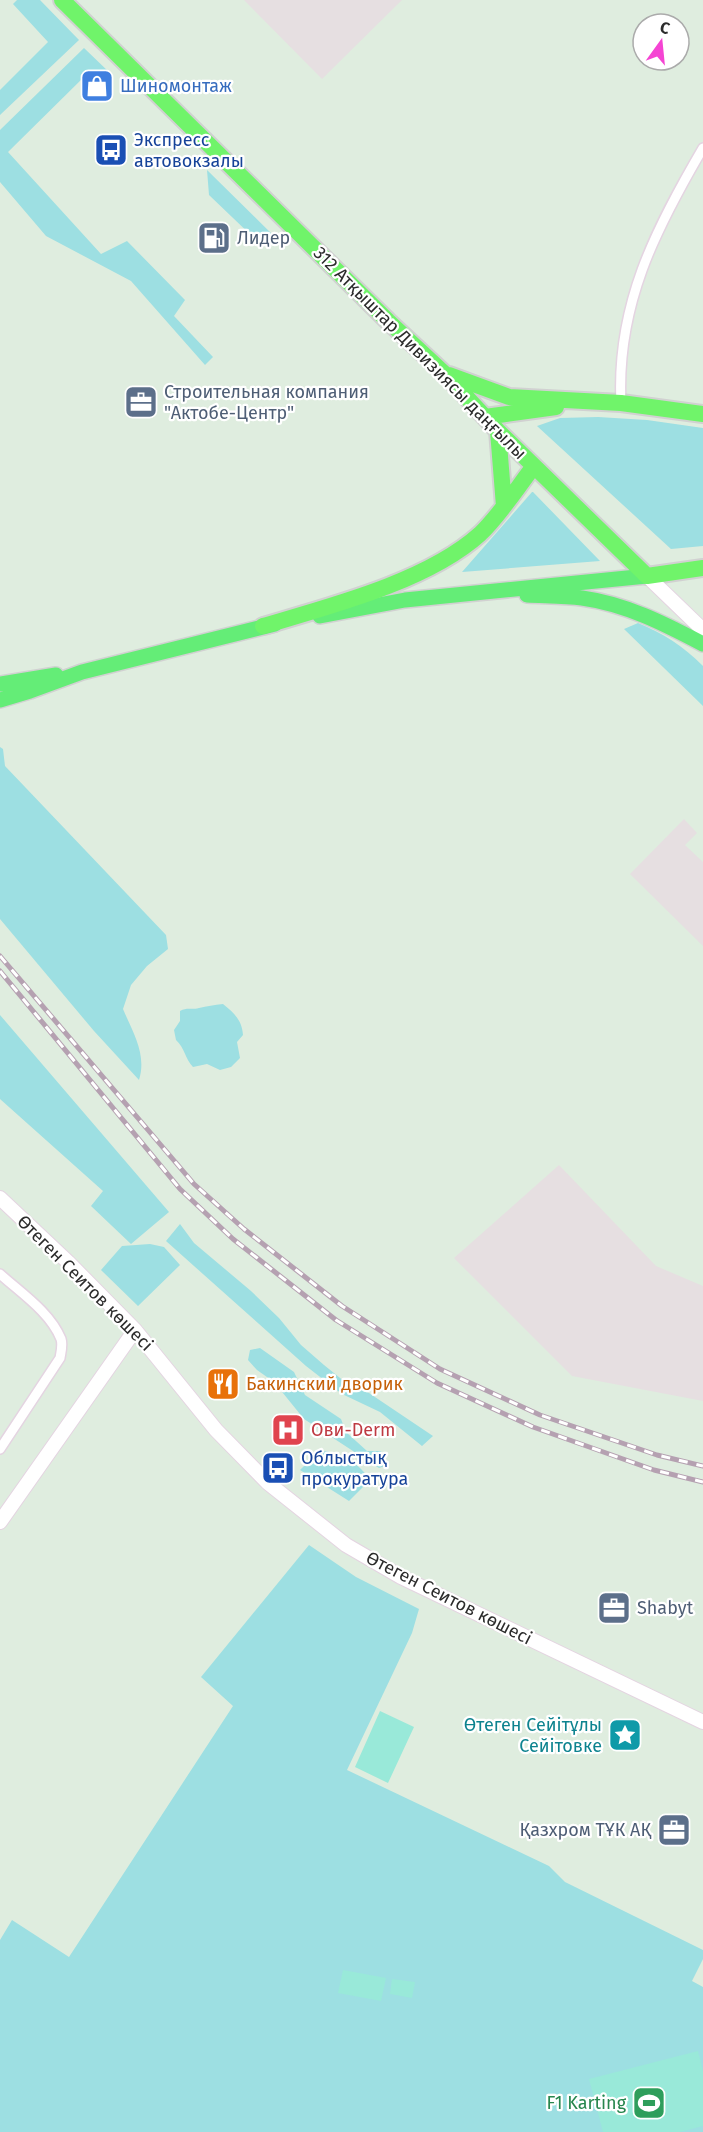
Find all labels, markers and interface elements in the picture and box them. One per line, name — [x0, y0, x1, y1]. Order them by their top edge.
north arrow — [631, 12, 691, 72]
text: С — [658, 18, 672, 39]
shop icon: Шиномонтаж — [79, 68, 115, 104]
place label: Шиномонтаж — [120, 75, 232, 97]
place label: Экспресс автовокзалы — [134, 129, 244, 172]
bus stop icon: Экспресс автовокзалы — [93, 132, 129, 168]
fuel station icon: Лидер — [196, 220, 232, 256]
place label: Лидер — [237, 227, 290, 249]
street label: 312 Атқыштар Дивизиясы даңғылы — [309, 242, 531, 464]
place label: Строительная компания "Актобе-Центр" — [164, 381, 369, 424]
office icon: Строительная компания "Актобе-Центр" — [123, 384, 159, 420]
street label: Өтеген Сеитов көшесі — [12, 1210, 158, 1356]
restaurant icon: Бакинский дворик — [205, 1366, 241, 1402]
place label: Бакинский дворик — [246, 1373, 403, 1395]
hospital icon: Ови-Derm — [270, 1412, 306, 1448]
place label: Ови-Derm — [311, 1419, 395, 1441]
place label: Облыстық прокуратура — [301, 1447, 408, 1490]
bus stop icon: Облыстық прокуратура — [260, 1450, 296, 1486]
street label: Өтеген Сеитов көшесі — [362, 1547, 536, 1649]
office icon: Shabyt — [596, 1590, 632, 1626]
place label: Shabyt — [637, 1597, 694, 1619]
place label: Өтеген Сейітұлы Сейітовке — [464, 1714, 602, 1757]
place icon: Өтеген Сейітұлы Сейітовке — [607, 1717, 643, 1753]
office icon: Қазхром ТҰК АҚ — [656, 1812, 692, 1848]
place label: Қазхром ТҰК АҚ — [520, 1819, 651, 1841]
sports icon: F1 Karting — [631, 2085, 667, 2121]
place label: F1 Karting — [546, 2092, 627, 2114]

